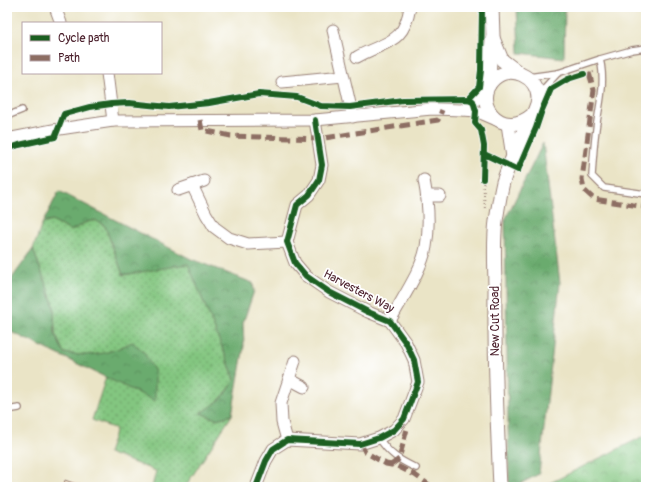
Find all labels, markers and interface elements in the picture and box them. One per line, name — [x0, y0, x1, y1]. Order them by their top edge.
legend — [22, 22, 162, 74]
text: Cycle path — [58, 31, 110, 46]
text: Path — [58, 51, 80, 66]
street label: Harvesters Way — [321, 266, 397, 316]
street label: New Cut Road — [488, 286, 503, 356]

